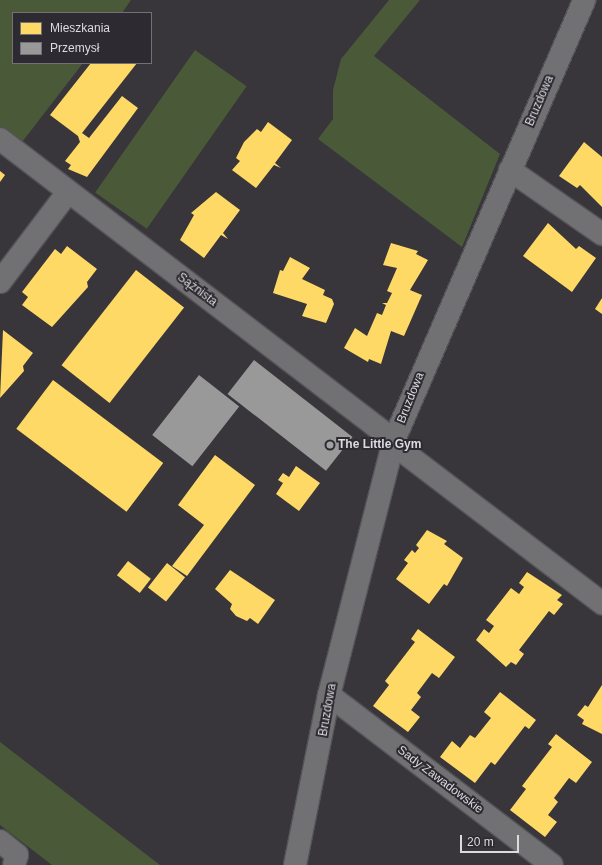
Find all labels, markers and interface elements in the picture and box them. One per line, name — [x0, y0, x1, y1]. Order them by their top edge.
legend — [12, 12, 152, 64]
text: Mieszkania — [50, 21, 110, 35]
text: Przemysł — [50, 41, 99, 55]
street label: Bruzdowa — [523, 74, 557, 128]
street label: Sążnista — [174, 270, 220, 310]
street label: Bruzdowa — [394, 371, 428, 425]
place label: The Little Gym — [338, 438, 421, 452]
marker: The Little Gym — [325, 440, 335, 450]
street label: Bruzdowa — [316, 682, 340, 738]
street label: Sady Zawadowskie — [394, 743, 486, 817]
scale bar — [462, 827, 521, 853]
text: 20 m — [467, 835, 494, 849]

